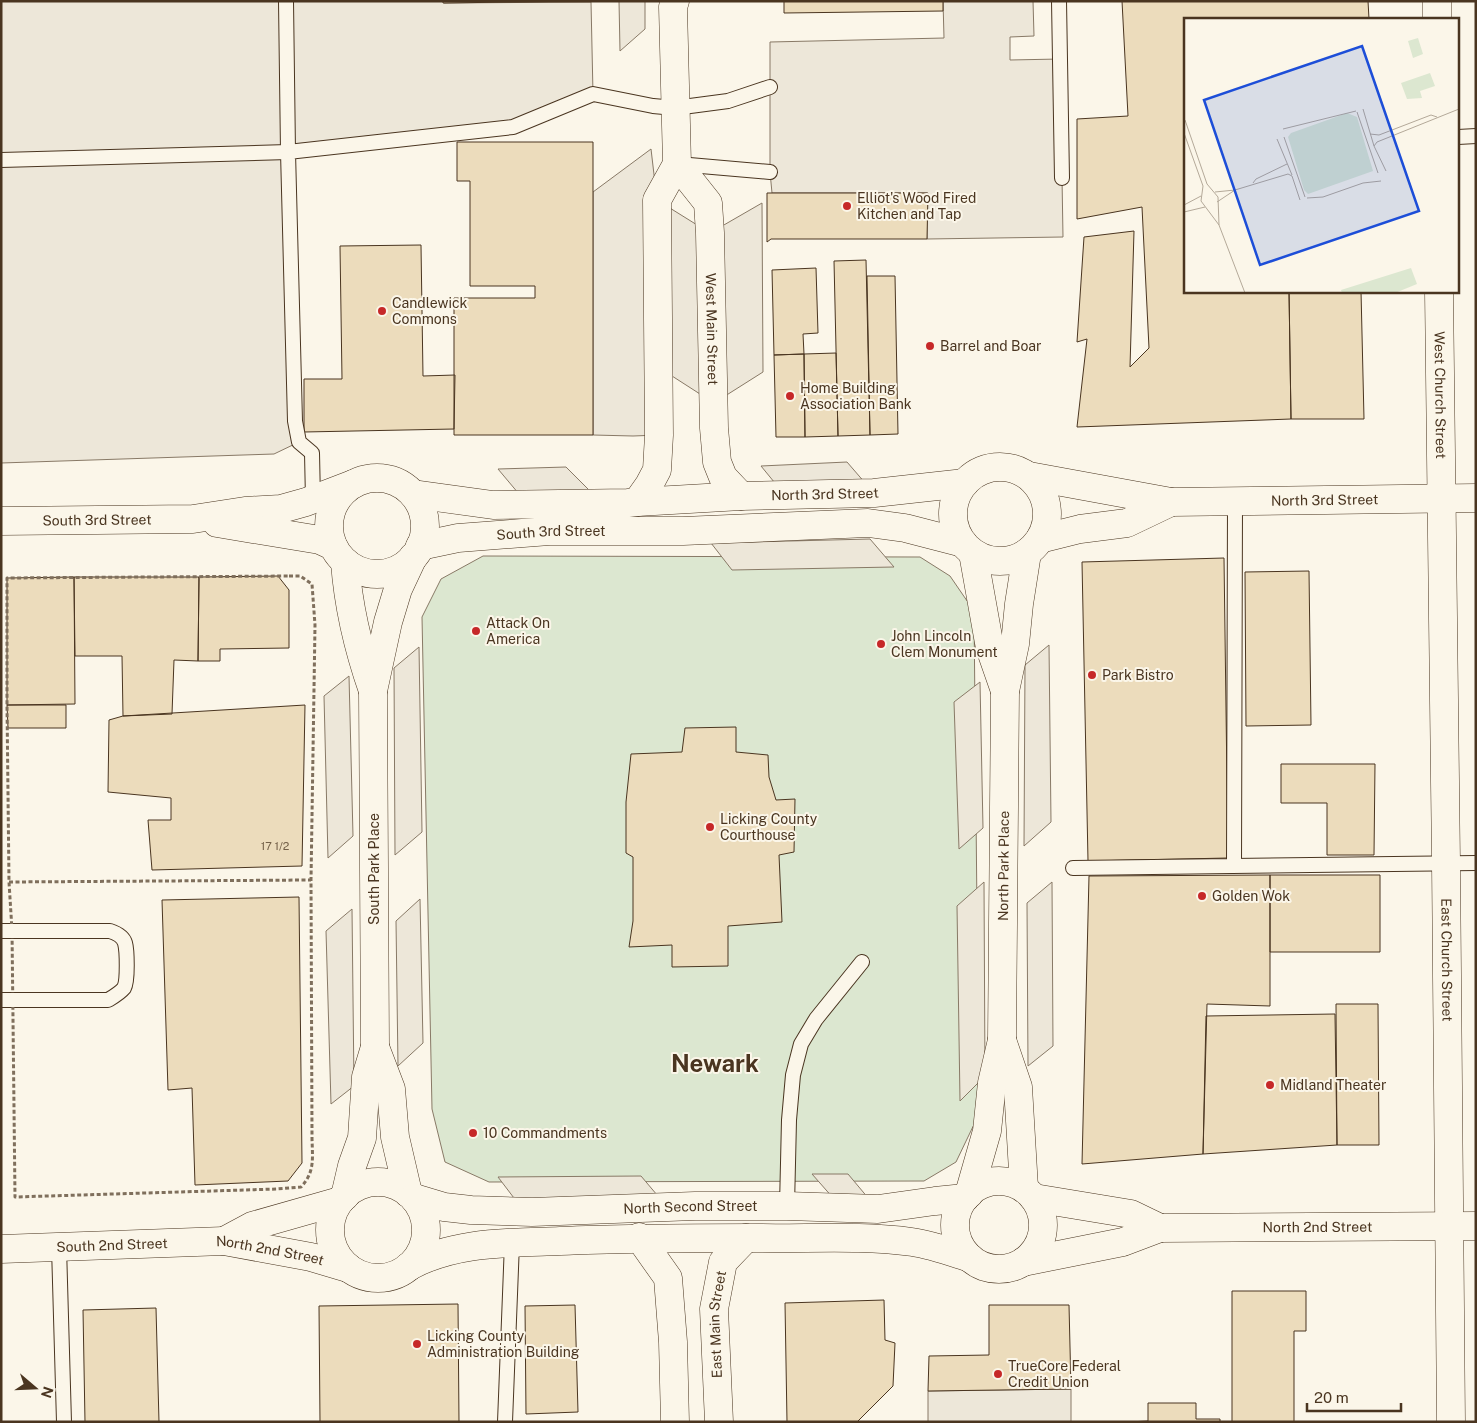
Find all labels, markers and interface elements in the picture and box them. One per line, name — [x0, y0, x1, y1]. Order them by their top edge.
inset map — [1184, 18, 1460, 292]
place label: Elliot's Wood Fired Kitchen and Tap — [857, 190, 976, 222]
marker: Elliot's Wood Fired Kitchen and Tap — [841, 200, 853, 212]
street label: West Main Street — [703, 273, 721, 385]
place label: Candlewick Commons — [392, 295, 467, 327]
marker: Candlewick Commons — [376, 305, 388, 317]
street label: West Church Street — [1431, 331, 1449, 459]
place label: Barrel and Boar — [940, 338, 1042, 354]
marker: Barrel and Boar — [924, 340, 936, 352]
place label: Home Building Association Bank — [800, 380, 912, 412]
marker: Home Building Association Bank — [784, 390, 796, 402]
street label: North 3rd Street — [771, 485, 879, 503]
street label: North 3rd Street — [1271, 491, 1378, 509]
street label: South 3rd Street — [42, 511, 152, 529]
street label: South 3rd Street — [496, 523, 606, 543]
place label: Attack On America — [486, 615, 550, 647]
marker: Attack On America — [470, 625, 482, 637]
place label: John Lincoln Clem Monument — [891, 628, 998, 660]
marker: John Lincoln Clem Monument — [875, 638, 887, 650]
place label: Park Bistro — [1102, 667, 1174, 683]
marker: Park Bistro — [1086, 669, 1098, 681]
place label: Licking County Courthouse — [720, 811, 818, 843]
street label: North Park Place — [995, 811, 1012, 921]
street label: South Park Place — [366, 813, 382, 925]
marker: Licking County Courthouse — [704, 821, 716, 833]
house number: 17 1/2 — [261, 840, 290, 852]
place label: Golden Wok — [1212, 888, 1290, 904]
marker: Golden Wok — [1196, 890, 1208, 902]
street label: East Church Street — [1438, 898, 1455, 1022]
district label: Newark — [671, 1049, 759, 1077]
place label: Midland Theater — [1280, 1077, 1386, 1093]
marker: Midland Theater — [1264, 1079, 1276, 1091]
place label: 10 Commandments — [483, 1125, 607, 1141]
marker: 10 Commandments — [467, 1127, 479, 1139]
street label: North Second Street — [623, 1198, 757, 1217]
street label: North 2nd Street — [1263, 1219, 1372, 1235]
street label: North 2nd Street — [216, 1233, 326, 1268]
street label: South 2nd Street — [56, 1235, 168, 1255]
street label: East Main Street — [706, 1269, 729, 1378]
place label: Licking County Administration Building — [427, 1328, 580, 1360]
marker: Licking County Administration Building — [411, 1338, 423, 1350]
place label: TrueCore Federal Credit Union — [1008, 1358, 1121, 1390]
north arrow — [10, 1363, 60, 1413]
marker: TrueCore Federal Credit Union — [992, 1368, 1004, 1380]
scale bar — [1307, 1380, 1401, 1412]
text: N — [38, 1384, 57, 1400]
text: 20 m — [1314, 1389, 1349, 1406]

